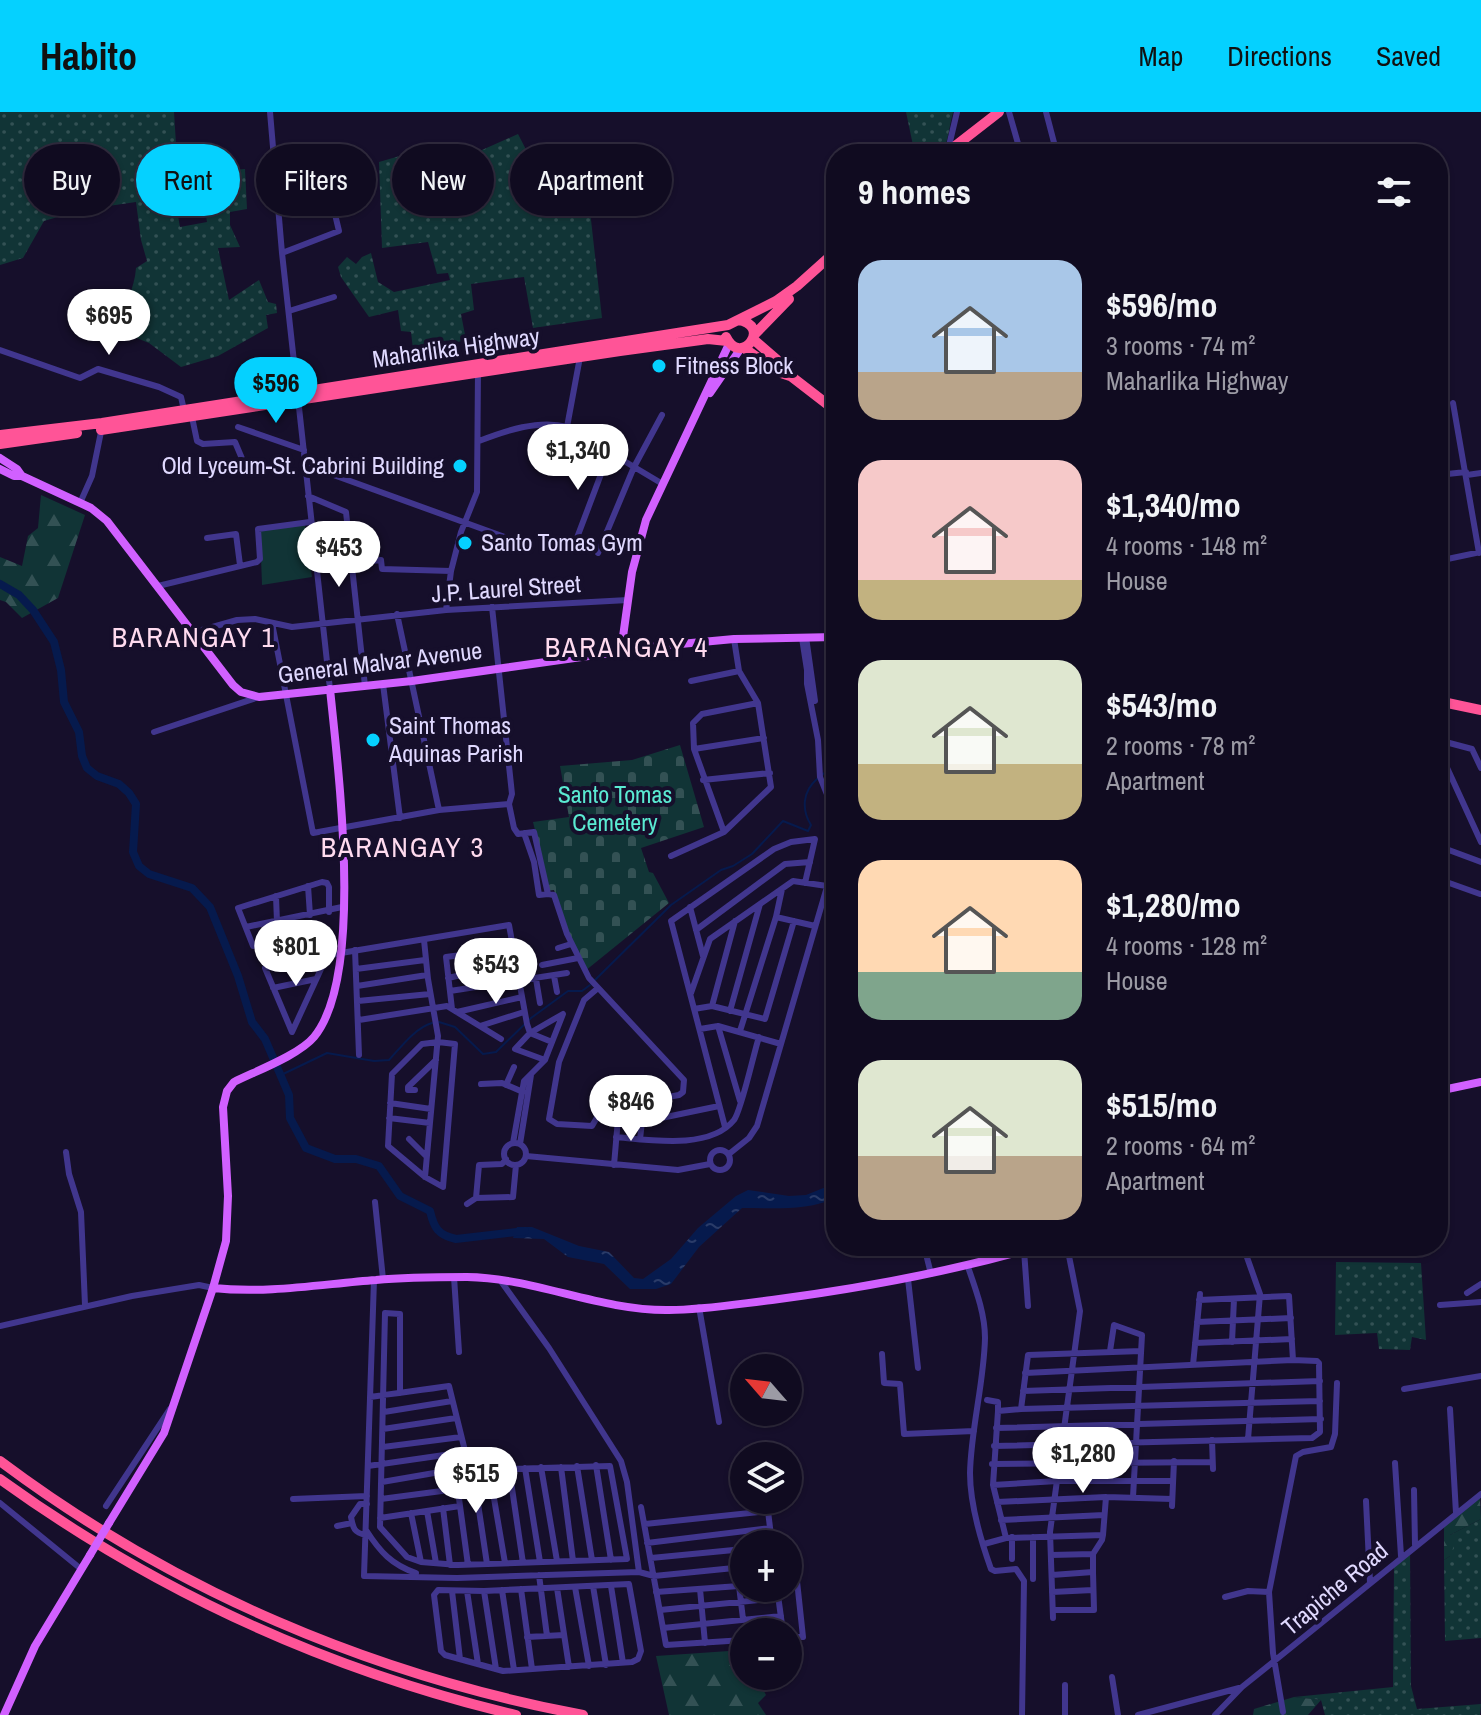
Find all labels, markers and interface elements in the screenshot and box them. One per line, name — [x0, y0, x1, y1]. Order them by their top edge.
text: Habito — [40, 31, 137, 82]
text: Map — [1139, 37, 1183, 75]
text: Directions — [1227, 37, 1332, 75]
text: Saved — [1376, 37, 1441, 75]
chip: Buy — [24, 144, 120, 216]
chip: Rent — [136, 144, 240, 216]
chip: Filters — [256, 144, 376, 216]
chip: New — [392, 144, 494, 216]
chip: Apartment — [510, 144, 672, 216]
text: 9 homes — [858, 169, 971, 215]
icon: filters — [1372, 170, 1416, 214]
text: $596/mo — [1106, 282, 1218, 328]
pin: $695 — [62, 289, 156, 357]
icon: home — [922, 292, 1018, 388]
text: $695 — [85, 297, 133, 332]
street label: Maharlika Highway — [370, 319, 542, 375]
text: 3 rooms · 74 m² — [1106, 328, 1255, 363]
place label: Fitness Block — [675, 349, 793, 381]
pin: $596 — [229, 357, 323, 425]
marker: Fitness Block — [650, 357, 668, 375]
text: Maharlika Highway — [1106, 363, 1288, 398]
text: $596 — [252, 365, 300, 400]
pin: $1,340 — [513, 424, 643, 492]
text: $1,340 — [545, 432, 611, 467]
place label: Old Lyceum-St. Cabrini Building — [161, 449, 444, 481]
marker: Old Lyceum-St. Cabrini Building — [451, 457, 469, 475]
text: $1,340/mo — [1106, 482, 1241, 528]
icon: home — [922, 492, 1018, 588]
pin: $453 — [292, 521, 386, 589]
place label: Santo Tomas Gym — [481, 526, 643, 558]
text: 4 rooms · 148 m² — [1106, 528, 1267, 563]
text: $453 — [315, 529, 363, 564]
marker: Santo Tomas Gym — [456, 534, 474, 552]
text: House — [1106, 563, 1168, 598]
street label: J.P. Laurel Street — [430, 567, 582, 609]
district label: BARANGAY 1 — [112, 618, 276, 656]
district label: BARANGAY 4 — [545, 628, 709, 666]
street label: General Malvar Avenue — [276, 634, 484, 690]
text: $543/mo — [1106, 682, 1218, 728]
icon: home — [922, 692, 1018, 788]
place label: Saint Thomas Aquinas Parish — [388, 709, 524, 769]
text: 2 rooms · 78 m² — [1106, 728, 1255, 763]
marker: Saint Thomas Aquinas Parish — [364, 731, 382, 749]
text: Apartment — [1106, 763, 1204, 798]
park label: Santo Tomas Cemetery — [558, 778, 672, 838]
district label: BARANGAY 3 — [321, 828, 485, 866]
text: $1,280/mo — [1106, 882, 1241, 928]
icon: home — [922, 892, 1018, 988]
pin: $801 — [249, 920, 343, 988]
text: $801 — [272, 928, 320, 963]
text: 4 rooms · 128 m² — [1106, 928, 1267, 963]
pin: $543 — [449, 938, 543, 1006]
text: $543 — [472, 946, 520, 981]
text: House — [1106, 963, 1168, 998]
pin: $846 — [584, 1075, 678, 1143]
text: $515/mo — [1106, 1082, 1218, 1128]
text: $846 — [607, 1083, 655, 1118]
icon: home — [922, 1092, 1018, 1188]
text: 2 rooms · 64 m² — [1106, 1128, 1255, 1163]
text: Apartment — [1106, 1163, 1204, 1198]
north arrow — [730, 1354, 802, 1426]
map controls — [730, 1354, 802, 1690]
pin: $1,280 — [1018, 1427, 1148, 1495]
text: $1,280 — [1050, 1435, 1116, 1470]
button: layers — [730, 1442, 802, 1514]
pin: $515 — [429, 1447, 523, 1515]
text: $515 — [452, 1455, 500, 1490]
button: + — [730, 1530, 802, 1602]
street label: Trapiche Road — [1274, 1534, 1394, 1642]
button: − — [730, 1618, 802, 1690]

